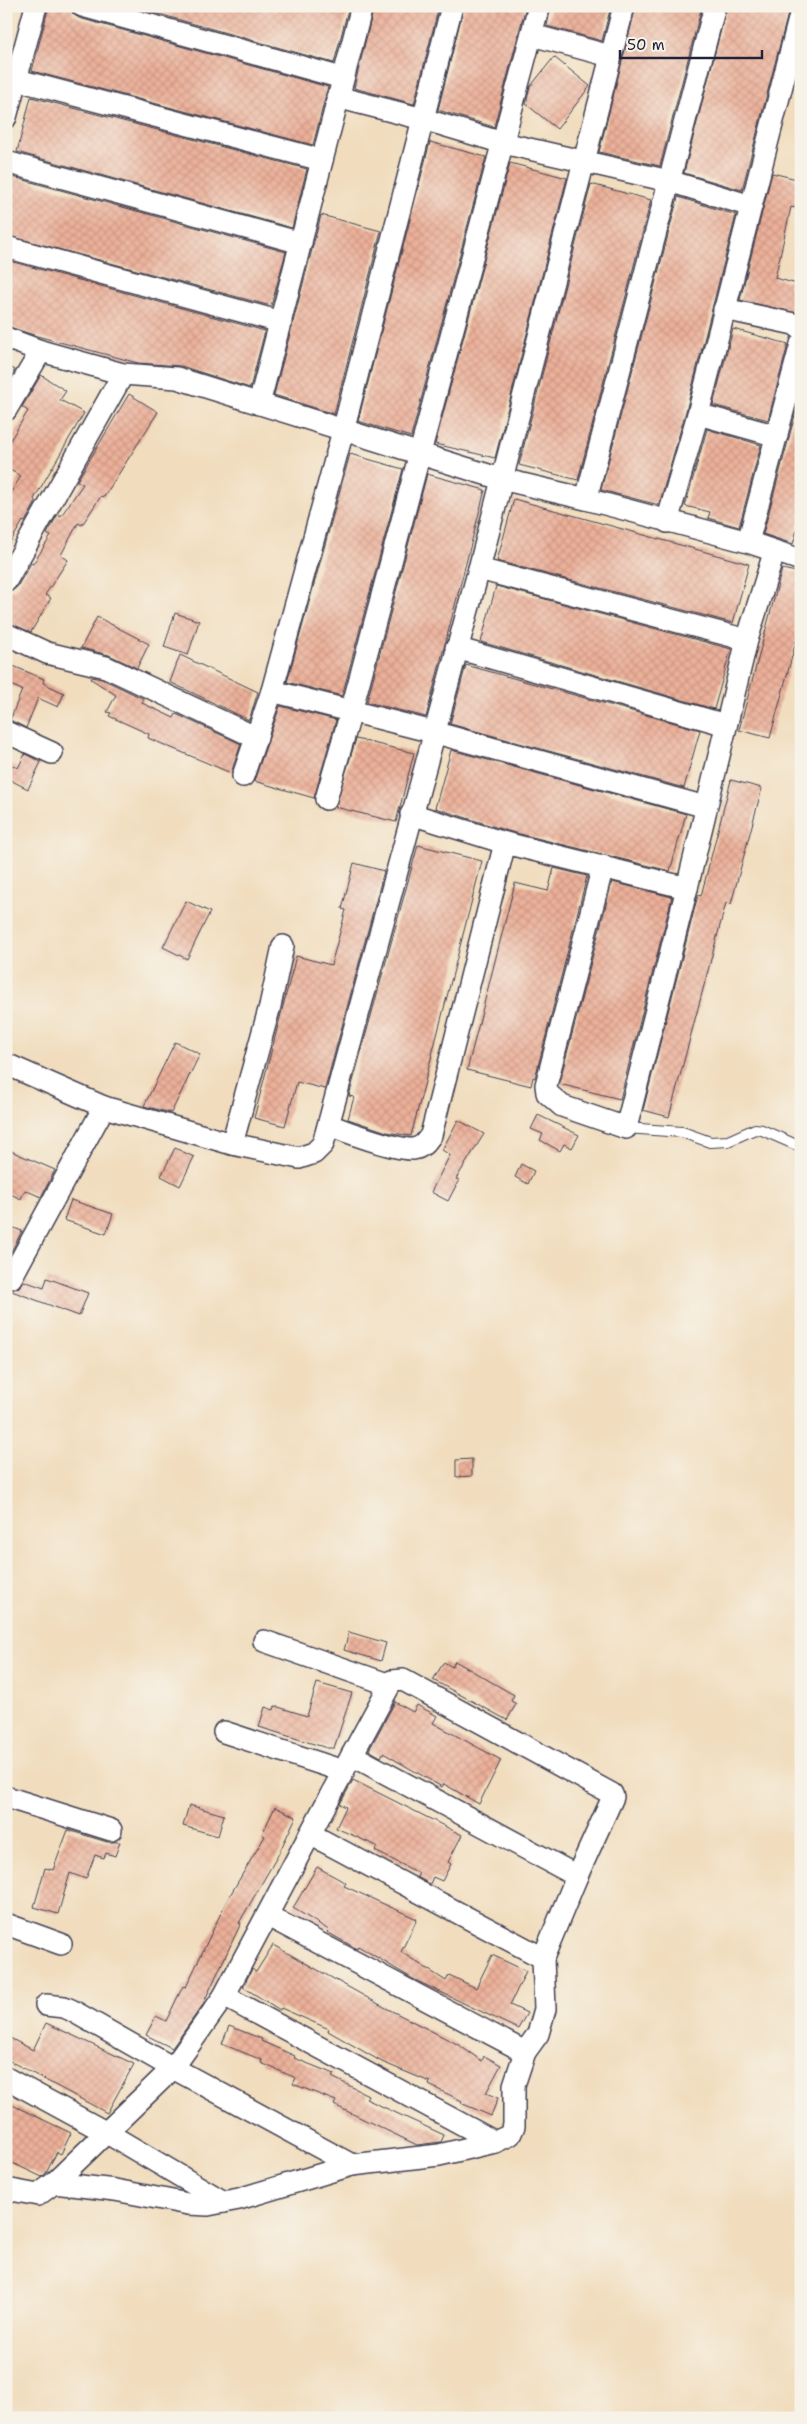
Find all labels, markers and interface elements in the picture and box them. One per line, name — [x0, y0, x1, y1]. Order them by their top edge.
scale bar — [620, 28, 762, 60]
text: 50 m — [627, 35, 665, 55]

